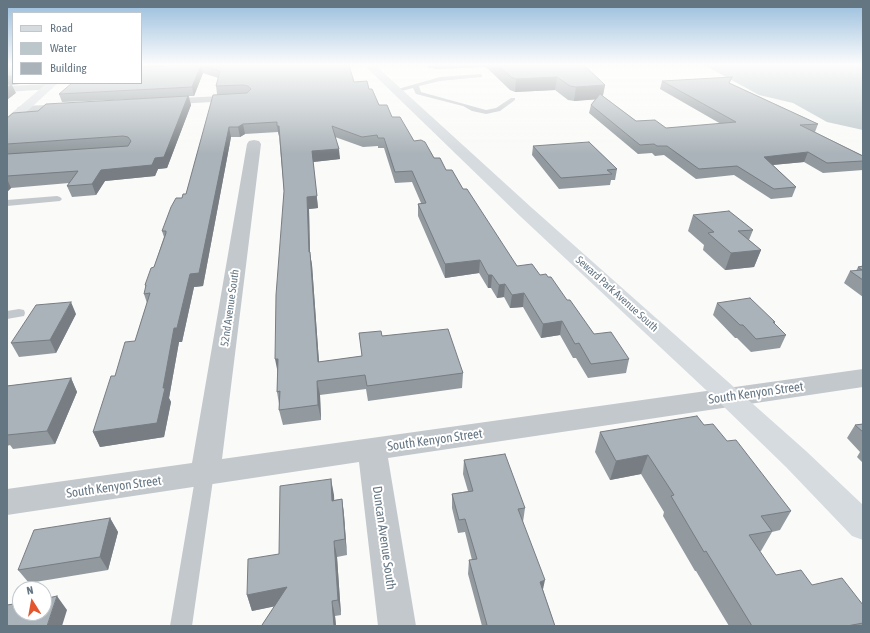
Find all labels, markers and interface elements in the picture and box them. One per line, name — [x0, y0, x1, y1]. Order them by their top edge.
legend — [12, 12, 142, 84]
text: Road — [50, 21, 73, 35]
text: Water — [50, 41, 76, 55]
text: Building — [50, 61, 87, 75]
street label: Seward Park Avenue South — [573, 253, 661, 335]
street label: 52nd Avenue South — [218, 268, 242, 348]
street label: South Kenyon Street — [707, 379, 805, 407]
street label: South Kenyon Street — [386, 426, 484, 454]
street label: South Kenyon Street — [65, 473, 163, 501]
street label: Duncan Avenue South — [369, 485, 399, 591]
north arrow — [12, 581, 52, 621]
text: N — [26, 584, 34, 597]

